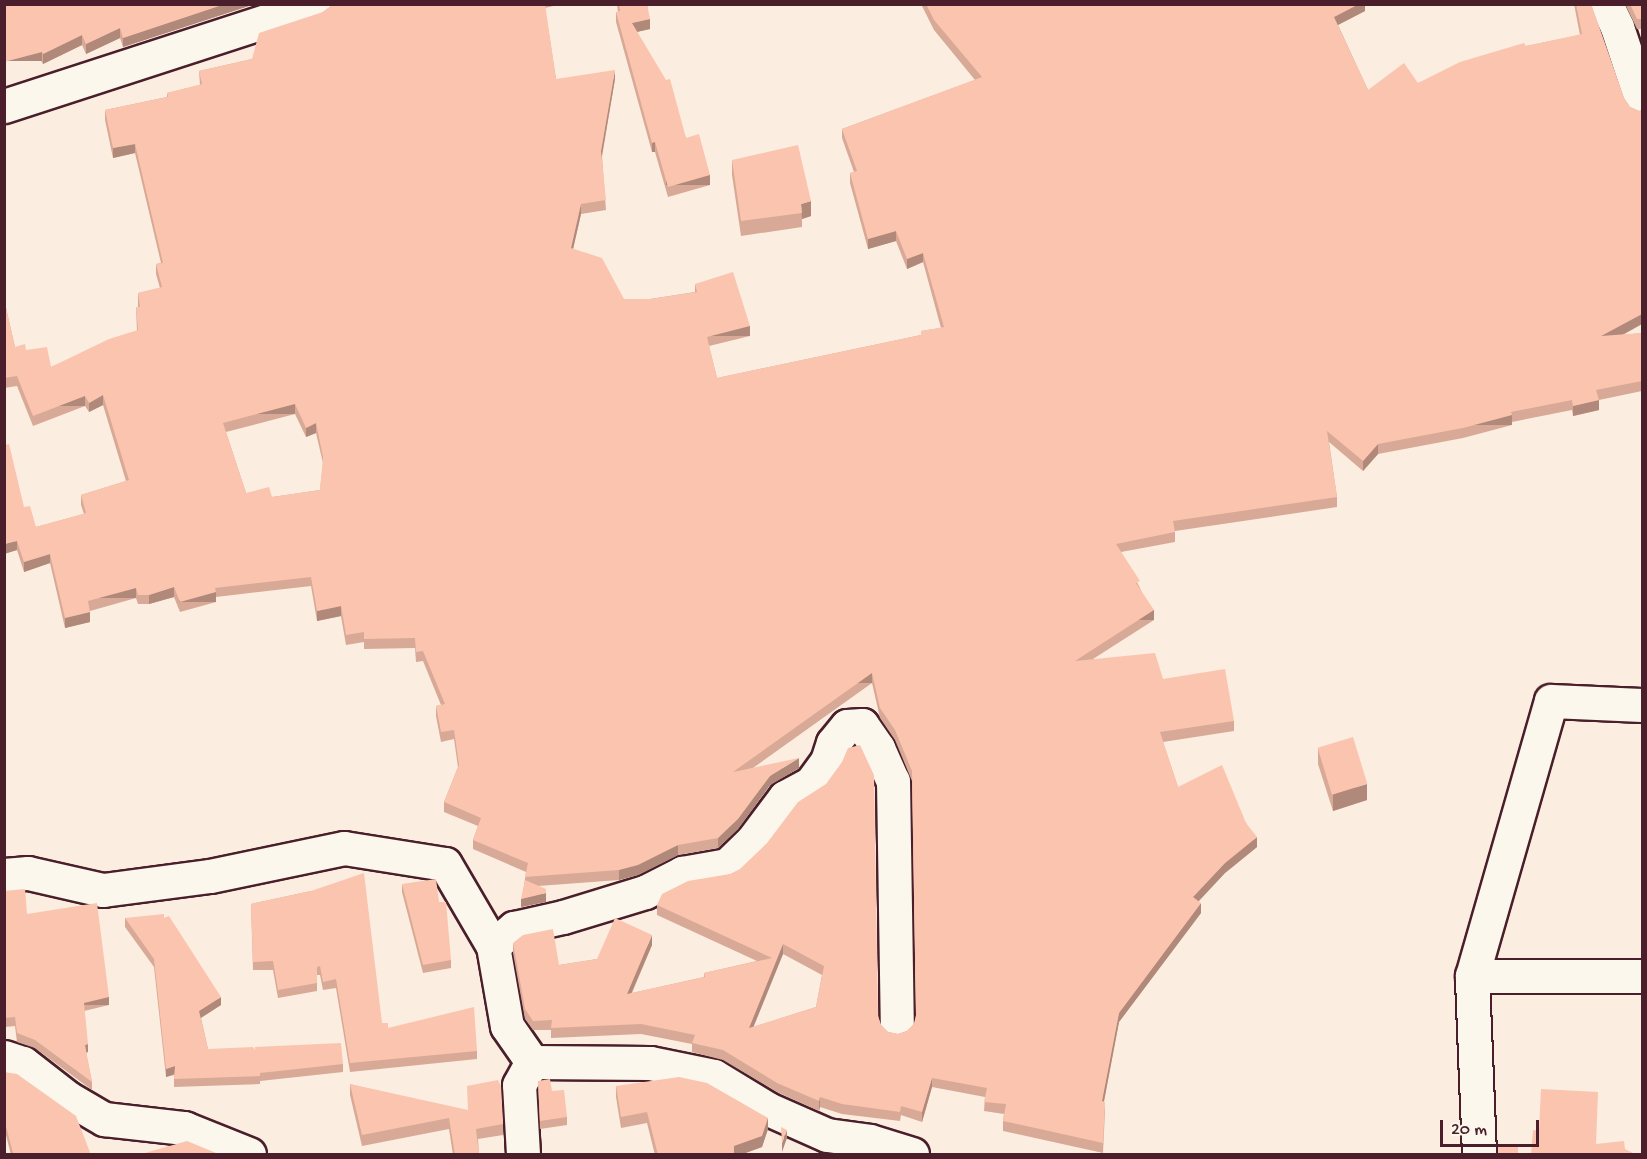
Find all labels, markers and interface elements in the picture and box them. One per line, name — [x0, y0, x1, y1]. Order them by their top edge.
scale bar — [1443, 1108, 1542, 1146]
text: 20 m — [1451, 1120, 1487, 1141]

